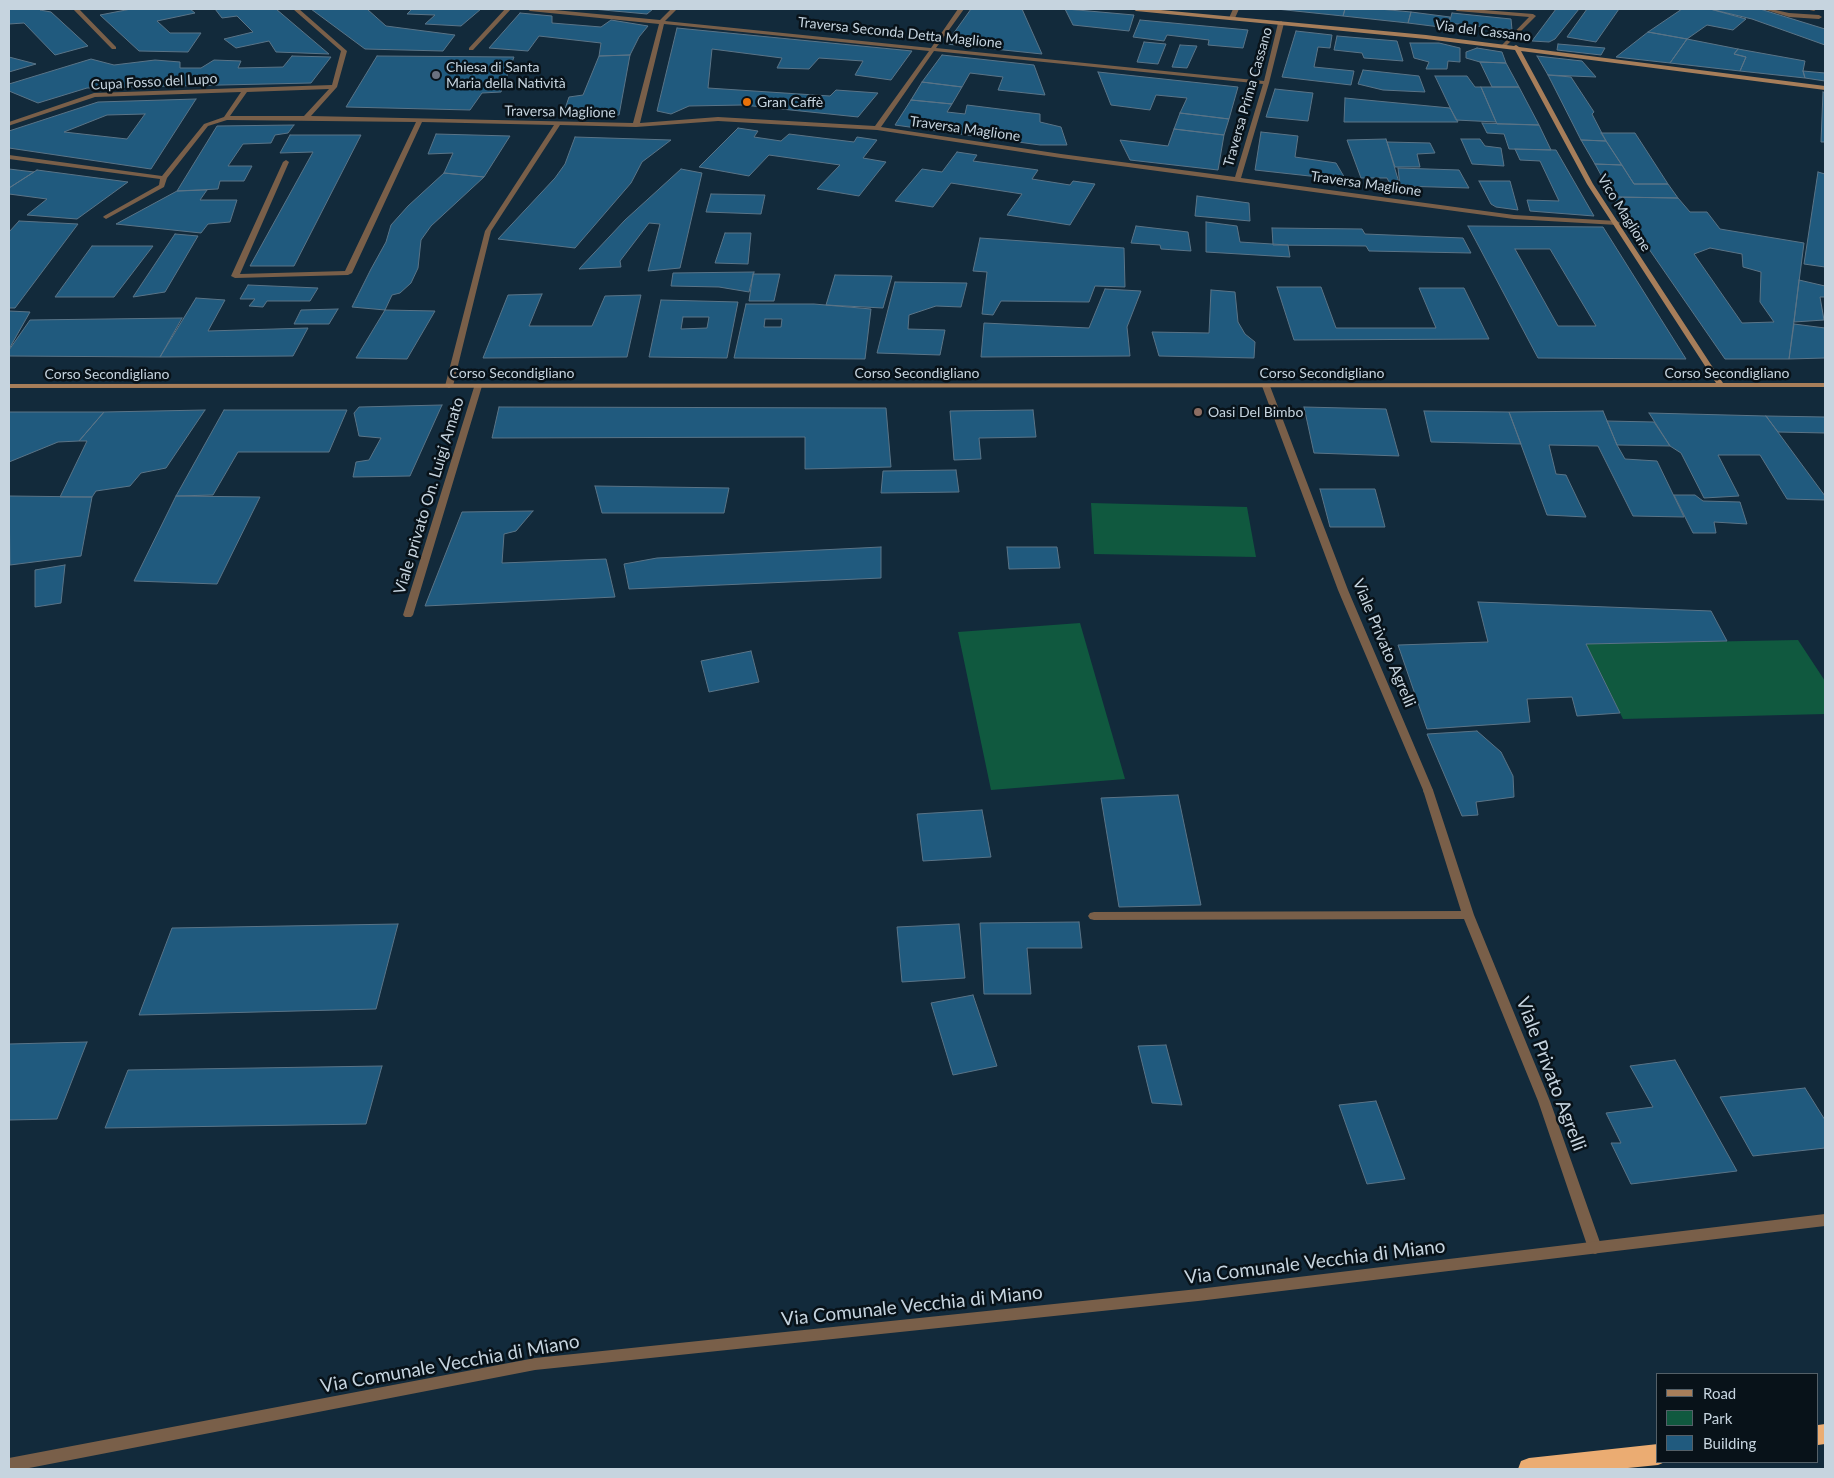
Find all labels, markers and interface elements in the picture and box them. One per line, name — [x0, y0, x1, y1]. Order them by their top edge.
street label: Traversa Seconda Detta Maglione — [797, 14, 1003, 52]
street label: Via del Cassano — [1434, 17, 1532, 45]
street label: Traversa Prima Cassano — [1220, 25, 1276, 169]
place label: Chiesa di Santa Maria della Natività — [446, 59, 566, 92]
marker: Chiesa di Santa Maria della Natività — [430, 69, 442, 81]
street label: Cupa Fosso del Lupo — [90, 70, 218, 94]
place label: Gran Caffè — [757, 94, 823, 110]
marker: Gran Caffè — [741, 96, 753, 108]
street label: Traversa Maglione — [504, 103, 616, 121]
street label: Traversa Maglione — [909, 113, 1021, 145]
street label: Traversa Maglione — [1310, 168, 1422, 200]
street label: Vico Maglione — [1594, 171, 1654, 255]
street label: Corso Secondigliano — [450, 365, 574, 381]
street label: Corso Secondigliano — [855, 365, 979, 381]
street label: Corso Secondigliano — [1260, 365, 1384, 381]
street label: Corso Secondigliano — [1665, 365, 1789, 381]
street label: Corso Secondigliano — [45, 366, 169, 382]
street label: Viale privato On. Luigi Amato — [390, 395, 468, 597]
place label: Oasi Del Bimbo — [1208, 404, 1303, 420]
marker: Oasi Del Bimbo — [1192, 406, 1204, 418]
street label: Viale Privato Agrelli — [1348, 576, 1420, 710]
street label: Viale Privato Agrelli — [1511, 994, 1591, 1154]
street label: Via Comunale Vecchia di Miano — [1183, 1235, 1447, 1289]
street label: Via Comunale Vecchia di Miano — [780, 1281, 1044, 1331]
street label: Via Comunale Vecchia di Miano — [319, 1330, 581, 1398]
legend — [1656, 1373, 1819, 1463]
text: Road — [1703, 1384, 1736, 1402]
text: Park — [1703, 1409, 1732, 1427]
text: Building — [1703, 1434, 1756, 1452]

